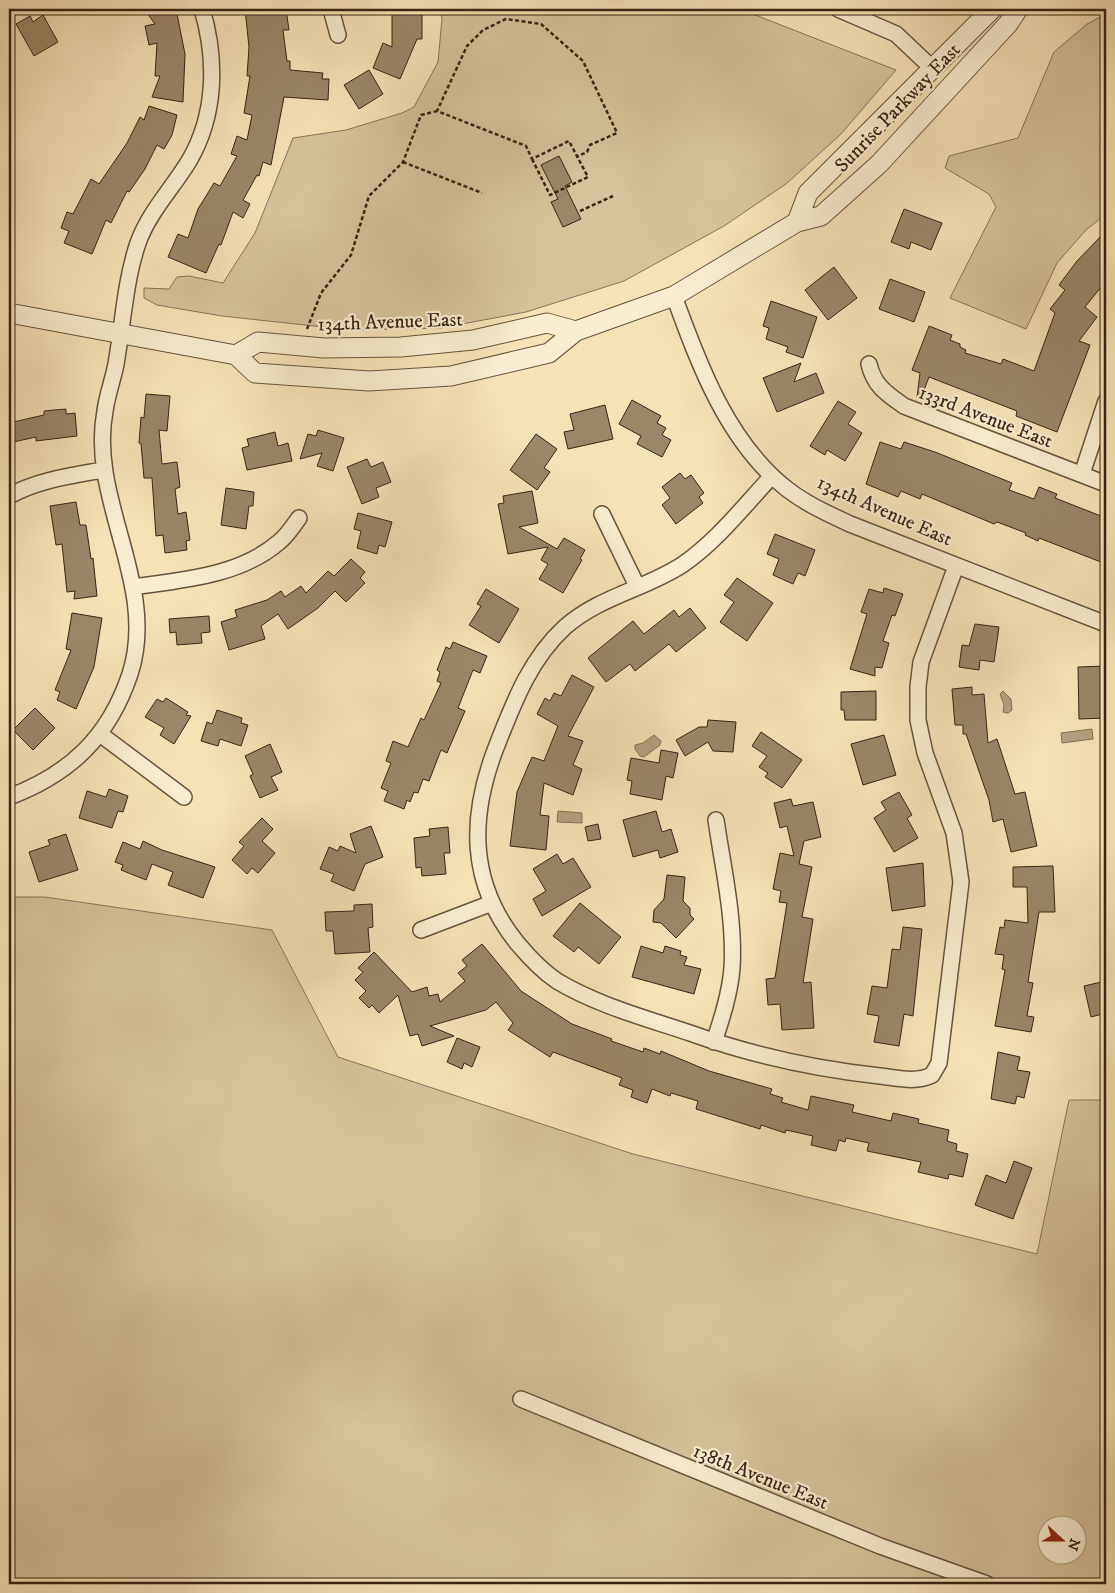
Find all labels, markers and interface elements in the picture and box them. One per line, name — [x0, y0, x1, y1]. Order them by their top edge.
street label: Sunrise Parkway East — [830, 38, 966, 178]
street label: 134th Avenue East — [317, 307, 463, 338]
street label: 133rd Avenue East — [915, 380, 1056, 454]
street label: 134th Avenue East — [813, 470, 956, 552]
street label: 138th Avenue East — [689, 1439, 832, 1516]
north arrow — [1038, 1516, 1088, 1566]
text: N — [1063, 1536, 1084, 1553]

